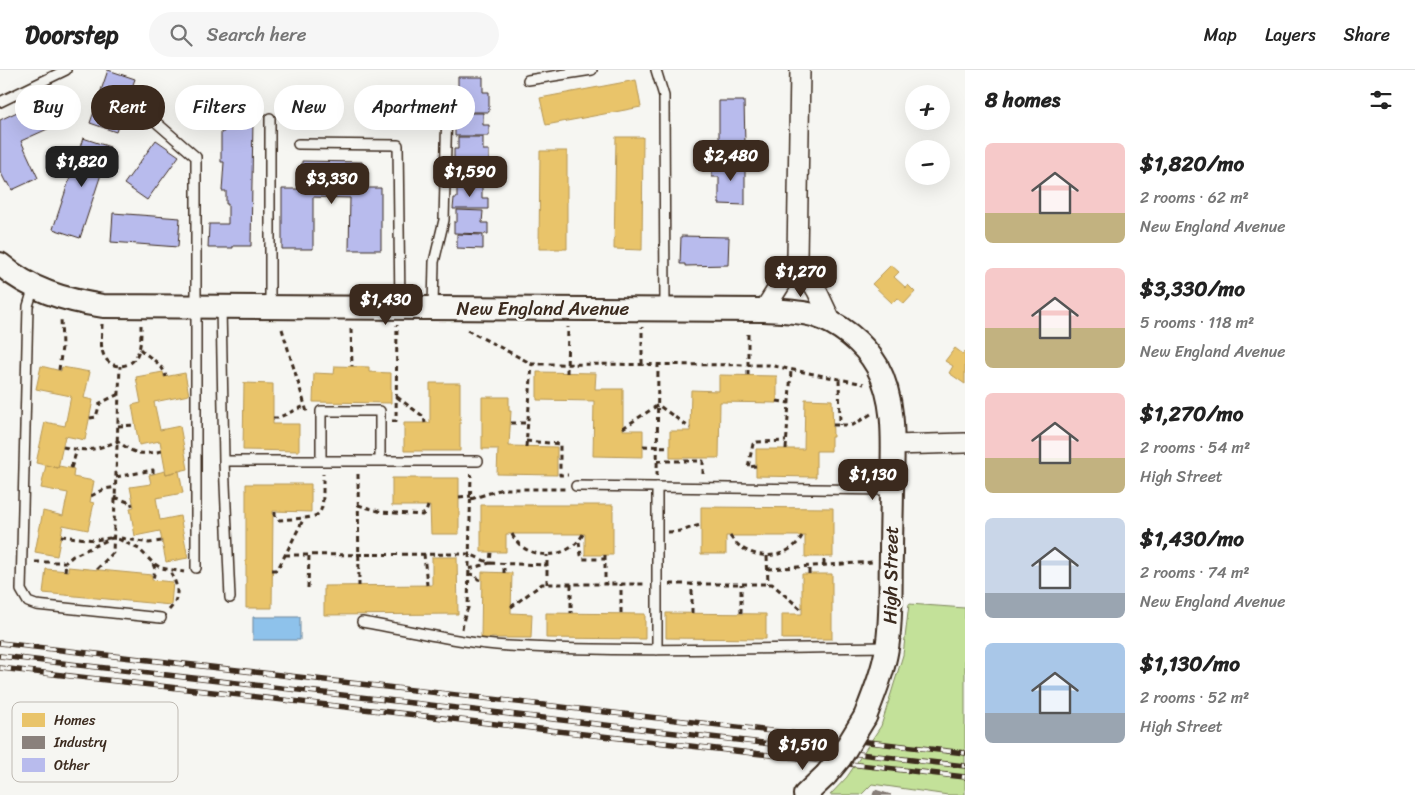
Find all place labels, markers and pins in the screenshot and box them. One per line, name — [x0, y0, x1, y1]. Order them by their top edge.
pin: $2,480 — [690, 140, 772, 182]
pin: $1,820 — [41, 146, 123, 188]
pin: $1,590 — [429, 156, 511, 198]
pin: $3,330 — [291, 162, 373, 205]
pin: $1,270 — [760, 256, 842, 298]
pin: $1,430 — [345, 284, 427, 326]
pin: $1,130 — [832, 458, 914, 501]
pin: $1,510 — [762, 728, 844, 771]

